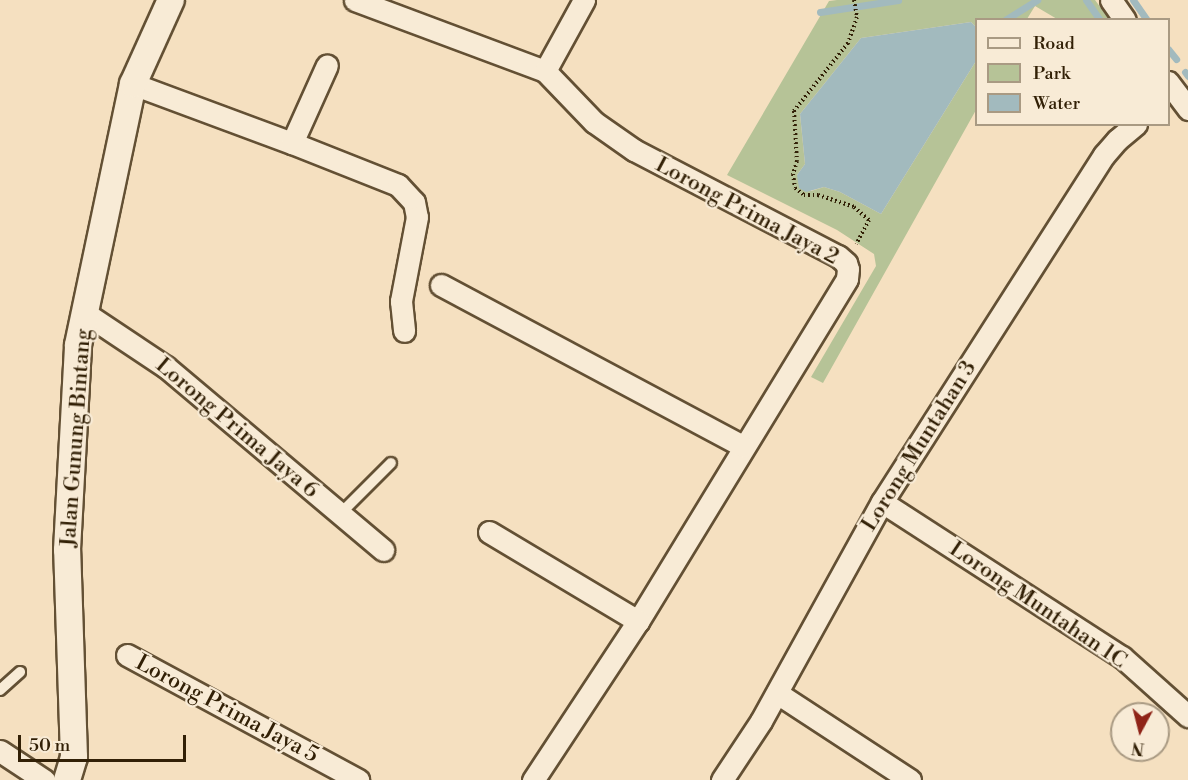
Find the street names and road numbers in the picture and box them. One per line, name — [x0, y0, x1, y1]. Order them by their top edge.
street label: Lorong Prima Jaya 2 — [651, 151, 843, 271]
street label: Jalan Gunung Bintang — [55, 328, 97, 548]
street label: Lorong Prima Jaya 6 — [150, 352, 324, 504]
street label: Lorong Muntahan 3 — [856, 356, 982, 536]
street label: Lorong Muntahan 1C — [944, 536, 1132, 674]
street label: Lorong Prima Jaya 5 — [131, 650, 323, 768]

